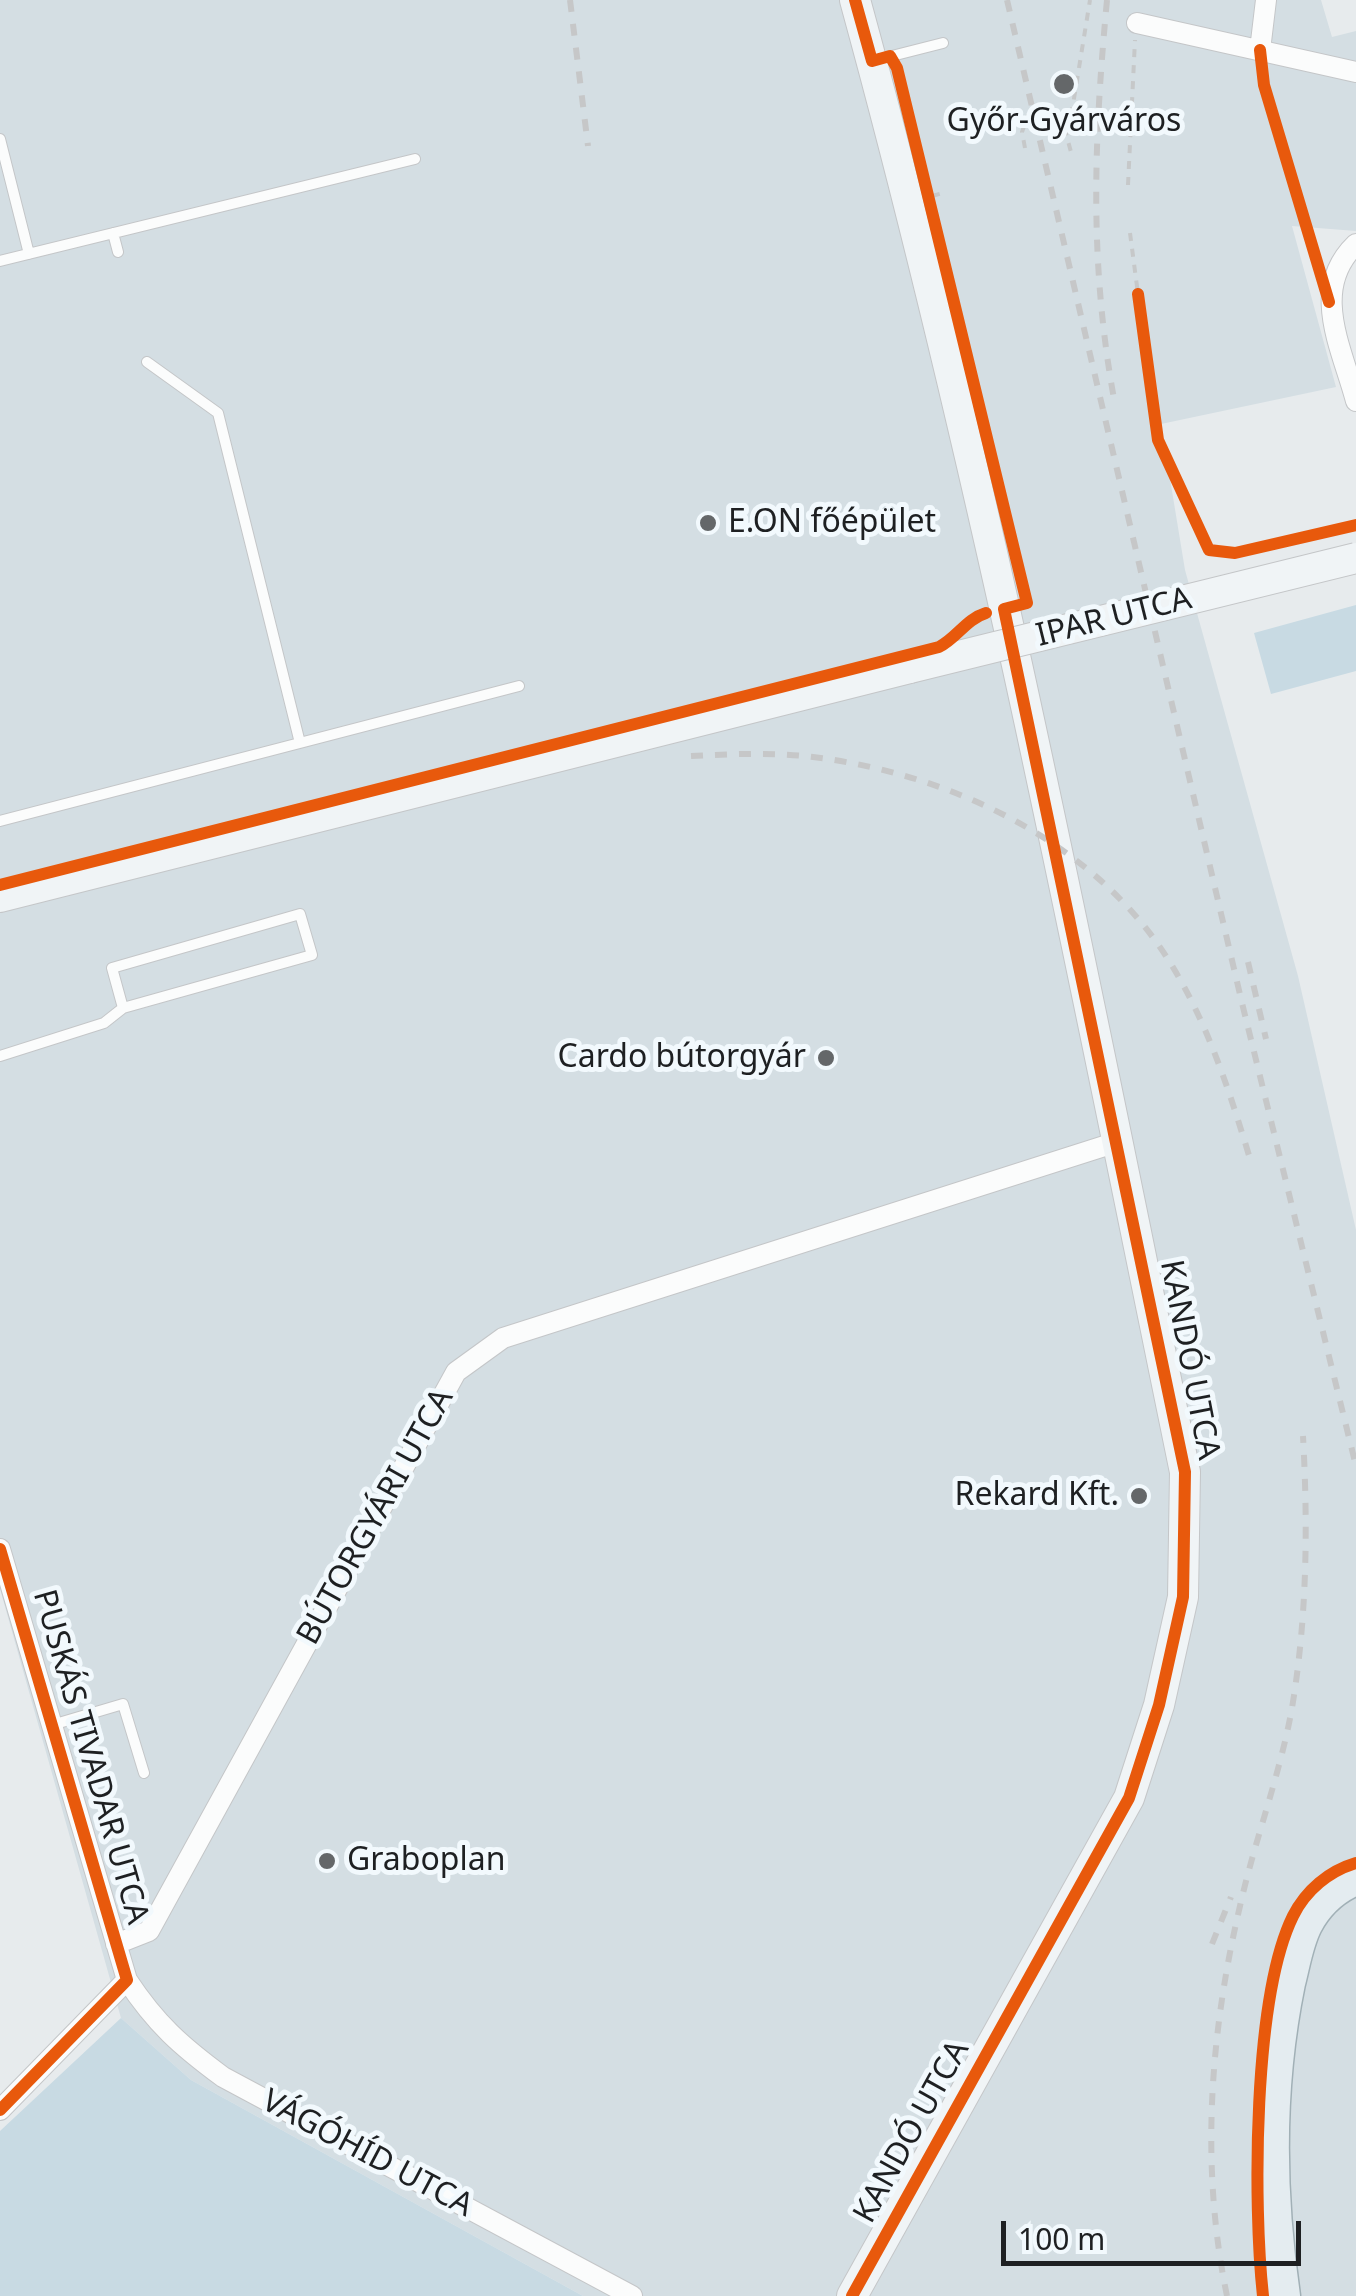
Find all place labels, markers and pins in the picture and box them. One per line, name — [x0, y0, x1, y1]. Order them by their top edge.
marker: Győr-Gyárváros — [1051, 71, 1077, 97]
place label: Győr-Gyárváros — [947, 103, 1181, 141]
place label: E.ON főépület — [728, 504, 936, 542]
marker: E.ON főépület — [697, 512, 719, 534]
place label: Cardo bútorgyár — [557, 1039, 806, 1077]
marker: Cardo bútorgyár — [815, 1047, 837, 1069]
place label: Rekard Kft. — [954, 1477, 1119, 1515]
marker: Rekard Kft. — [1128, 1485, 1150, 1507]
place label: Graboplan — [347, 1842, 506, 1880]
marker: Graboplan — [316, 1850, 338, 1872]

